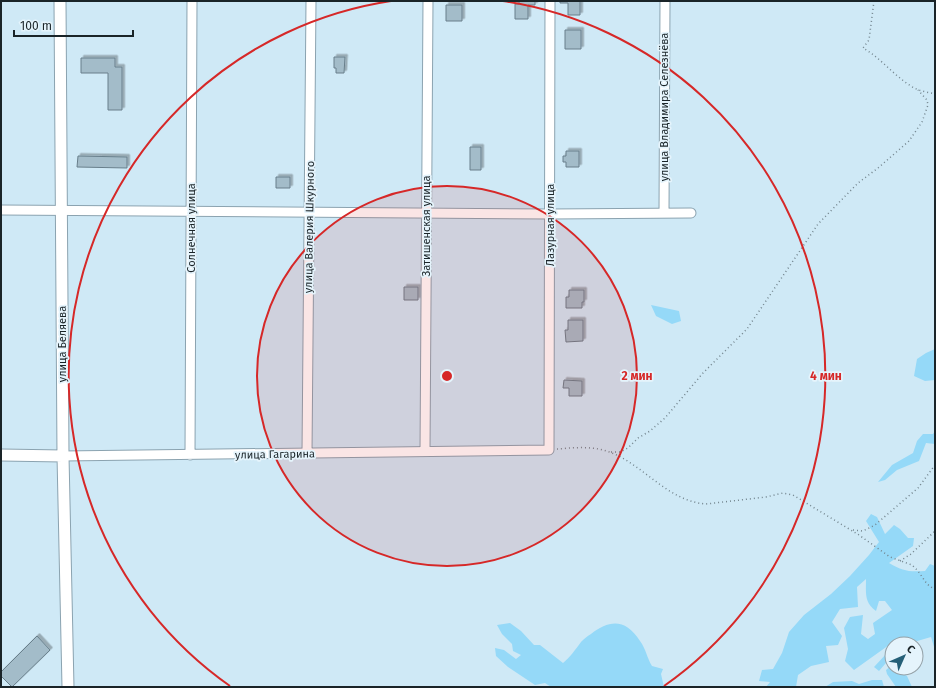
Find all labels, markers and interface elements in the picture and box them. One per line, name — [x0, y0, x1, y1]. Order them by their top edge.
scale bar — [14, 12, 133, 38]
text: 100 m — [20, 19, 52, 33]
street label: улица Владимира Селезнёва — [658, 33, 671, 181]
street label: улица Валерия Шкурного — [302, 161, 317, 293]
street label: Затишенская улица — [420, 176, 433, 276]
street label: Солнечная улица — [185, 183, 198, 273]
street label: Лазурная улица — [544, 184, 557, 266]
street label: улица Беляева — [56, 306, 69, 382]
centre of rings — [440, 369, 454, 383]
text: 2 мин — [621, 369, 653, 383]
text: 4 мин — [810, 369, 842, 383]
street label: улица Гагарина — [235, 447, 315, 462]
north arrow — [884, 636, 924, 676]
text: С — [904, 642, 918, 657]

